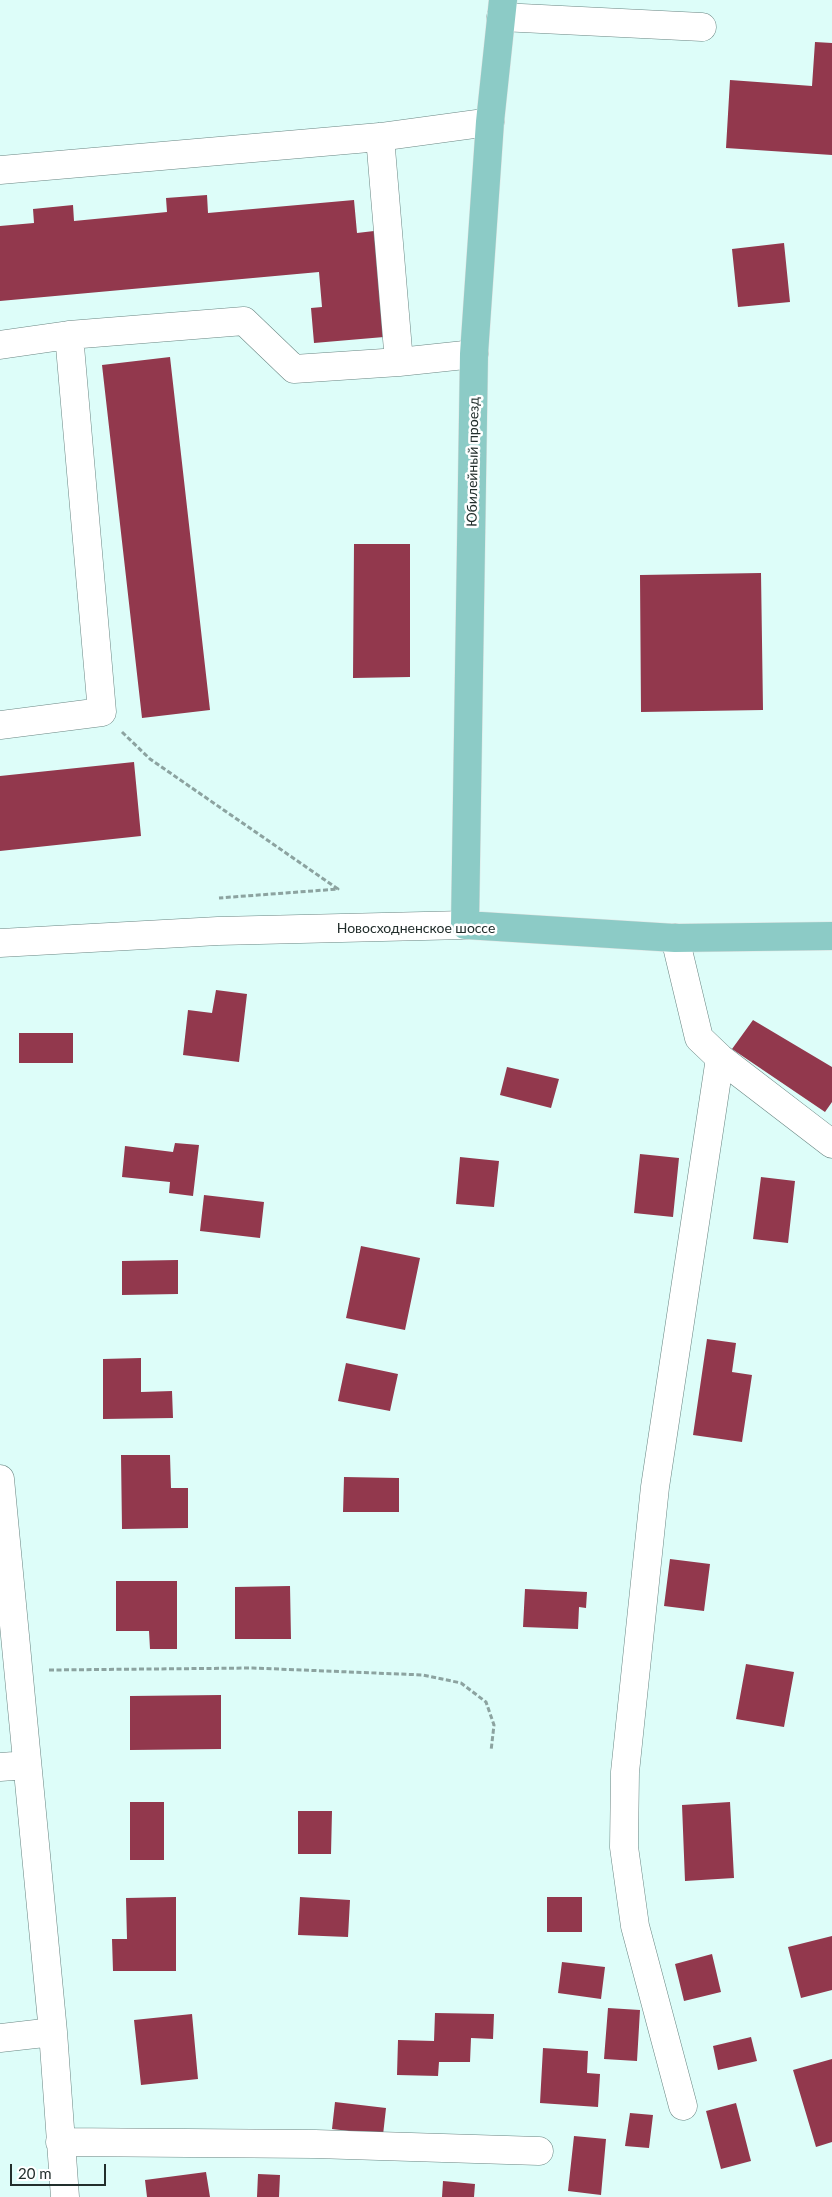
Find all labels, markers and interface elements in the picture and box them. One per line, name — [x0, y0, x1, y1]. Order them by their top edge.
street label: Юбилейный проезд — [463, 397, 483, 527]
street label: Новосходненское шоссе — [337, 920, 495, 936]
scale bar — [12, 2154, 109, 2186]
text: 20 m — [18, 2164, 52, 2182]

